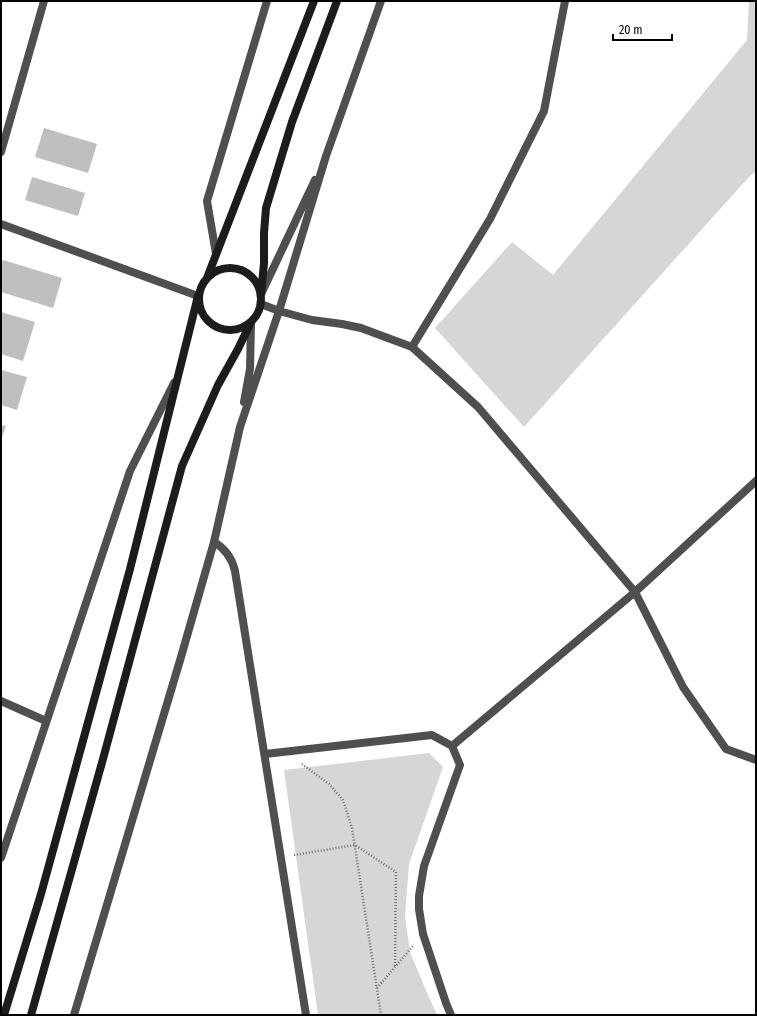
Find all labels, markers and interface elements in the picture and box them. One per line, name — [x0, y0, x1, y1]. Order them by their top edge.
scale bar — [613, 16, 672, 42]
text: 20 m — [619, 23, 643, 37]

